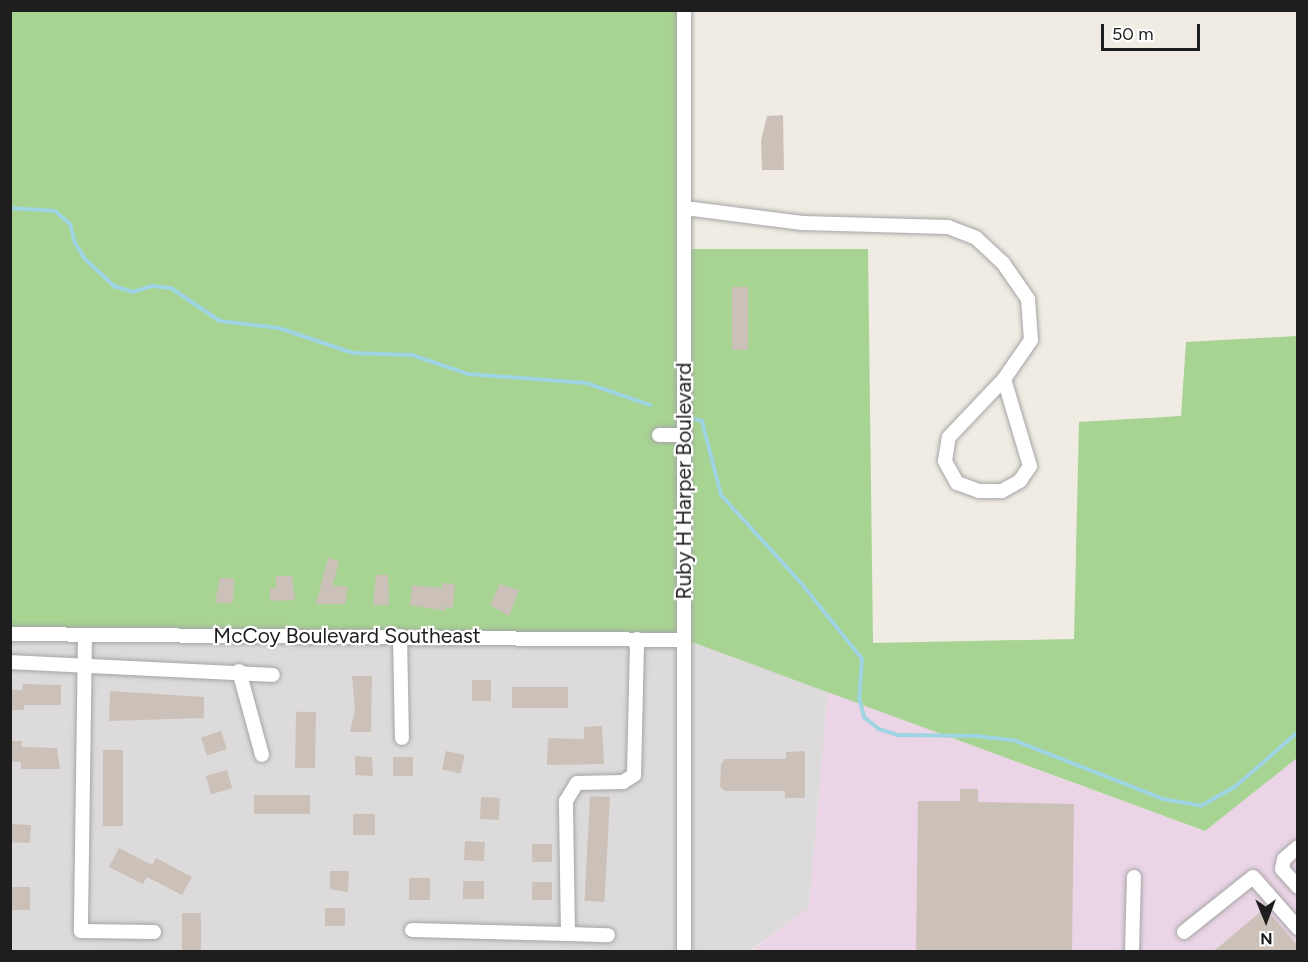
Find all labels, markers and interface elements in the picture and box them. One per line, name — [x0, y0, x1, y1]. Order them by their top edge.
scale bar — [1104, 12, 1203, 50]
text: 50 m — [1112, 23, 1154, 45]
street label: Ruby H Harper Boulevard — [671, 362, 697, 600]
street label: McCoy Boulevard Southeast — [213, 623, 481, 649]
north arrow — [1236, 890, 1296, 950]
text: N — [1260, 929, 1273, 948]

